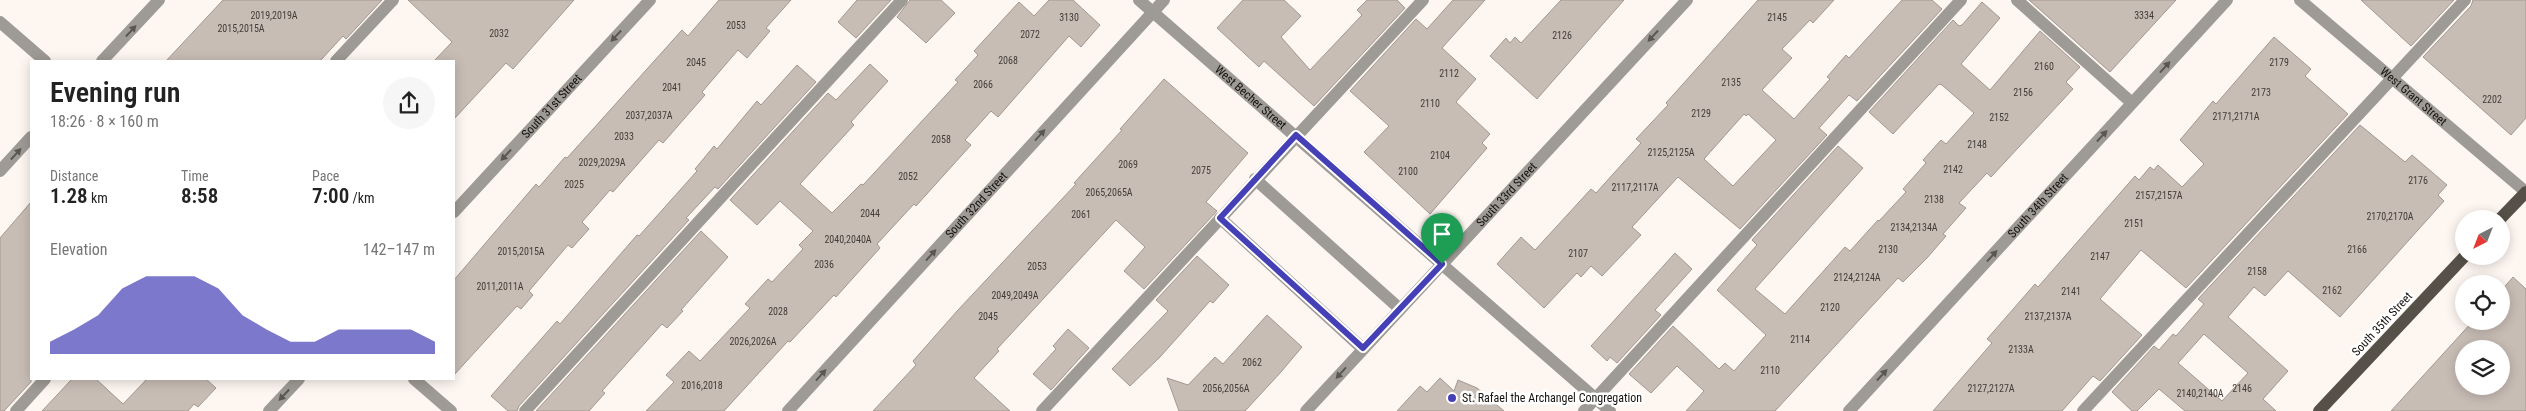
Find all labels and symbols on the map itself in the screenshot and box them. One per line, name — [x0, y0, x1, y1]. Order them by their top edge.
house number: 2019,2019A — [250, 10, 298, 21]
house number: 3334 — [2134, 10, 2154, 21]
house number: 3130 — [1059, 12, 1079, 23]
house number: 2145 — [1767, 12, 1787, 23]
house number: 2053 — [726, 20, 746, 31]
house number: 2015,2015A — [217, 23, 265, 34]
one-way arrow — [125, 25, 137, 37]
house number: 2032 — [489, 28, 509, 39]
one-way arrow — [611, 29, 622, 42]
house number: 2072 — [1020, 29, 1040, 40]
one-way arrow — [1647, 29, 1659, 41]
house number: 2126 — [1552, 30, 1572, 41]
house number: 2068 — [998, 55, 1018, 66]
house number: 2045 — [686, 57, 706, 68]
house number: 2179 — [2269, 57, 2289, 68]
house number: 2160 — [2034, 61, 2054, 72]
street label: West Becher Street — [1212, 62, 1289, 133]
one-way arrow — [2159, 62, 2171, 74]
street label: West Grant Street — [2377, 64, 2450, 129]
house number: 2112 — [1439, 68, 1459, 79]
street label: South 31st Street — [519, 71, 585, 141]
house number: 2135 — [1721, 77, 1741, 88]
house number: 2066 — [973, 79, 993, 90]
house number: 2041 — [662, 82, 682, 93]
house number: 2156 — [2013, 87, 2033, 98]
house number: 2173 — [2251, 87, 2271, 98]
house number: 2202 — [2482, 94, 2502, 105]
house number: 2110 — [1420, 98, 1440, 109]
house number: 2129 — [1691, 108, 1711, 119]
house number: 2037,2037A — [625, 110, 673, 121]
house number: 2171,2171A — [2212, 111, 2260, 122]
house number: 2152 — [1989, 112, 2009, 123]
one-way arrow — [1035, 129, 1046, 142]
house number: 2033 — [614, 131, 634, 142]
one-way arrow — [2096, 131, 2108, 143]
house number: 2058 — [931, 134, 951, 145]
house number: 2148 — [1967, 139, 1987, 150]
house number: 2125,2125A — [1647, 147, 1695, 158]
one-way arrow — [10, 149, 22, 161]
one-way arrow — [500, 149, 512, 161]
house number: 2104 — [1430, 150, 1450, 161]
house number: 2029,2029A — [578, 157, 626, 168]
house number: 2069 — [1118, 159, 1138, 170]
street label: South 33rd Street — [1473, 159, 1540, 230]
house number: 2142 — [1943, 164, 1963, 175]
house number: 2075 — [1191, 165, 1211, 176]
house number: 2100 — [1398, 166, 1418, 177]
street label: South 32nd Street — [943, 169, 1010, 241]
street label: South 34th Street — [2005, 170, 2071, 241]
house number: 2052 — [898, 171, 918, 182]
house number: 2176 — [2408, 175, 2428, 186]
house number: 2025 — [564, 179, 584, 190]
house number: 2117,2117A — [1611, 182, 1659, 193]
house number: 2065,2065A — [1085, 187, 1133, 198]
house number: 2157,2157A — [2135, 190, 2183, 201]
house number: 2138 — [1924, 194, 1944, 205]
house number: 2044 — [860, 208, 880, 219]
house number: 2061 — [1071, 209, 1091, 220]
north arrow — [2455, 210, 2510, 265]
house number: 2170,2170A — [2366, 211, 2414, 222]
pin — [1421, 213, 1463, 264]
house number: 2151 — [2124, 218, 2144, 229]
house number: 2134,2134A — [1890, 222, 1938, 233]
house number: 2040,2040A — [824, 234, 872, 245]
house number: 2130 — [1878, 244, 1898, 255]
house number: 2166 — [2347, 244, 2367, 255]
house number: 2015,2015A — [497, 246, 545, 257]
house number: 2107 — [1568, 248, 1588, 259]
one-way arrow — [925, 250, 937, 262]
one-way arrow — [1986, 250, 1998, 262]
house number: 2147 — [2090, 251, 2110, 262]
house number: 2036 — [814, 259, 834, 270]
house number: 2053 — [1027, 261, 1047, 272]
house number: 2158 — [2247, 266, 2267, 277]
house number: 2124,2124A — [1833, 272, 1881, 283]
house number: 2011,2011A — [476, 281, 524, 292]
house number: 2162 — [2322, 285, 2342, 296]
house number: 2141 — [2061, 286, 2081, 297]
street label: South 35th Street — [2349, 289, 2415, 359]
house number: 2049,2049A — [991, 290, 1039, 301]
house number: 2120 — [1820, 302, 1840, 313]
house number: 2028 — [768, 306, 788, 317]
house number: 2045 — [978, 311, 998, 322]
house number: 2137,2137A — [2024, 311, 2072, 322]
house number: 2114 — [1790, 334, 1810, 345]
house number: 2026,2026A — [729, 336, 777, 347]
house number: 2133A — [2008, 344, 2034, 355]
house number: 2062 — [1242, 357, 1262, 368]
house number: 2110 — [1760, 365, 1780, 376]
one-way arrow — [1335, 367, 1347, 379]
one-way arrow — [815, 369, 827, 381]
one-way arrow — [1876, 370, 1888, 382]
house number: 2016,2018 — [681, 380, 723, 391]
house number: 2056,2056A — [1202, 383, 1250, 394]
house number: 2127,2127A — [1967, 383, 2015, 394]
house number: 2146 — [2232, 383, 2252, 394]
one-way arrow — [278, 388, 290, 400]
house number: 2140,2140A — [2176, 388, 2224, 399]
place label: St. Rafael the Archangel Congregation — [1462, 391, 1642, 405]
marker: St. Rafael the Archangel Congregation — [1446, 392, 1458, 404]

